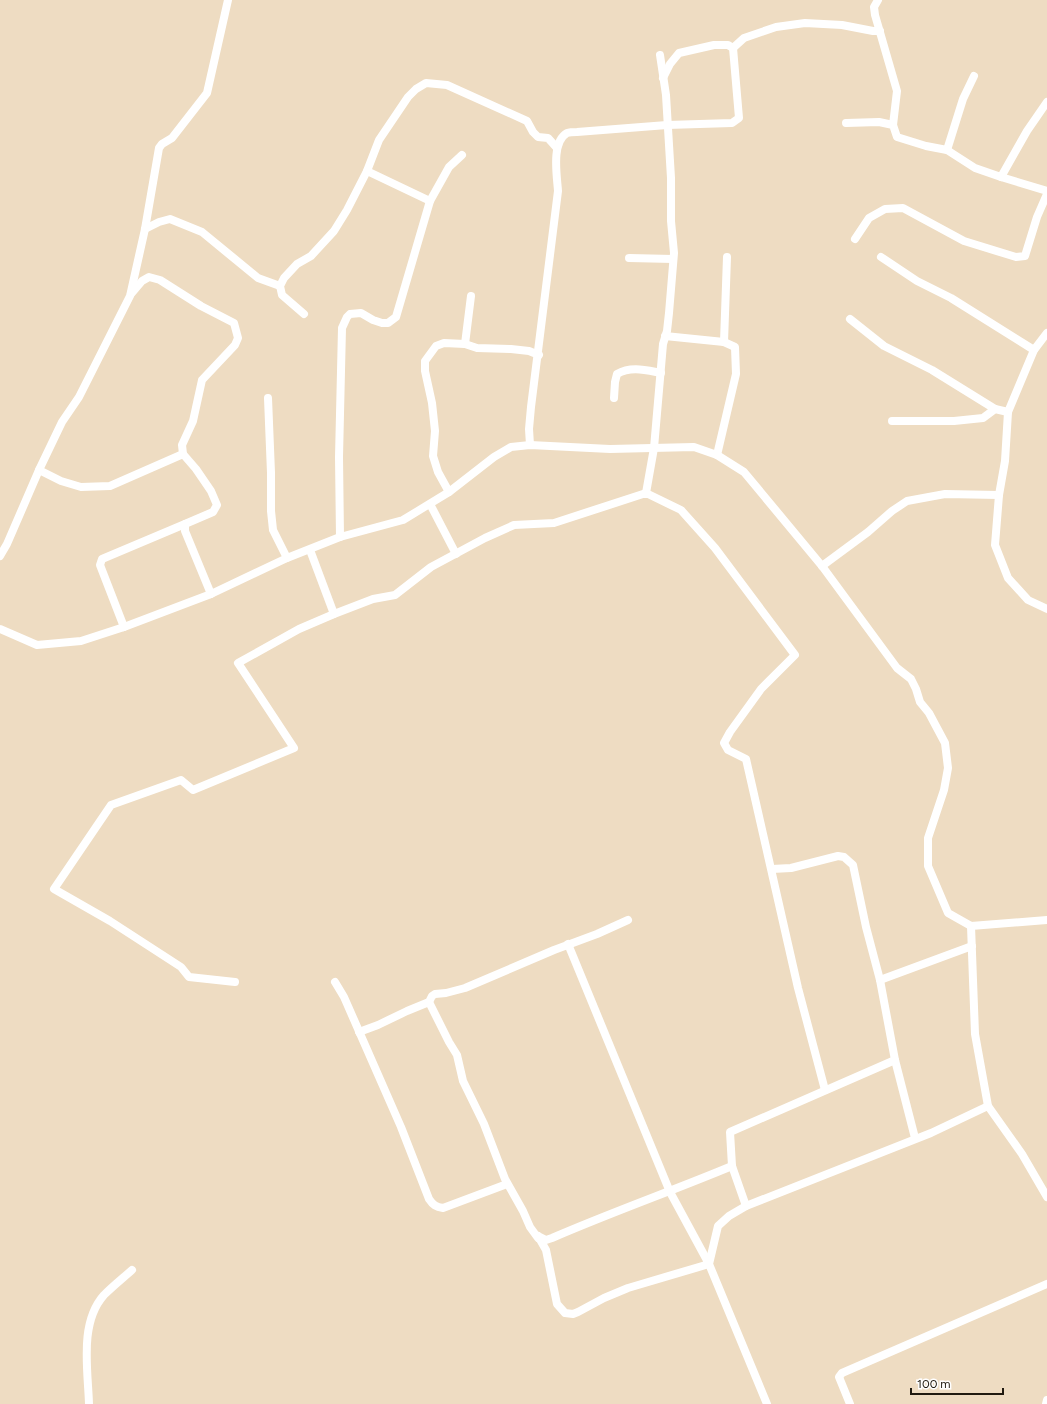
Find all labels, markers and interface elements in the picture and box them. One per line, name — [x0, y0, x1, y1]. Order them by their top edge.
scale bar — [911, 1370, 1003, 1396]
text: 100 m — [917, 1377, 951, 1391]

